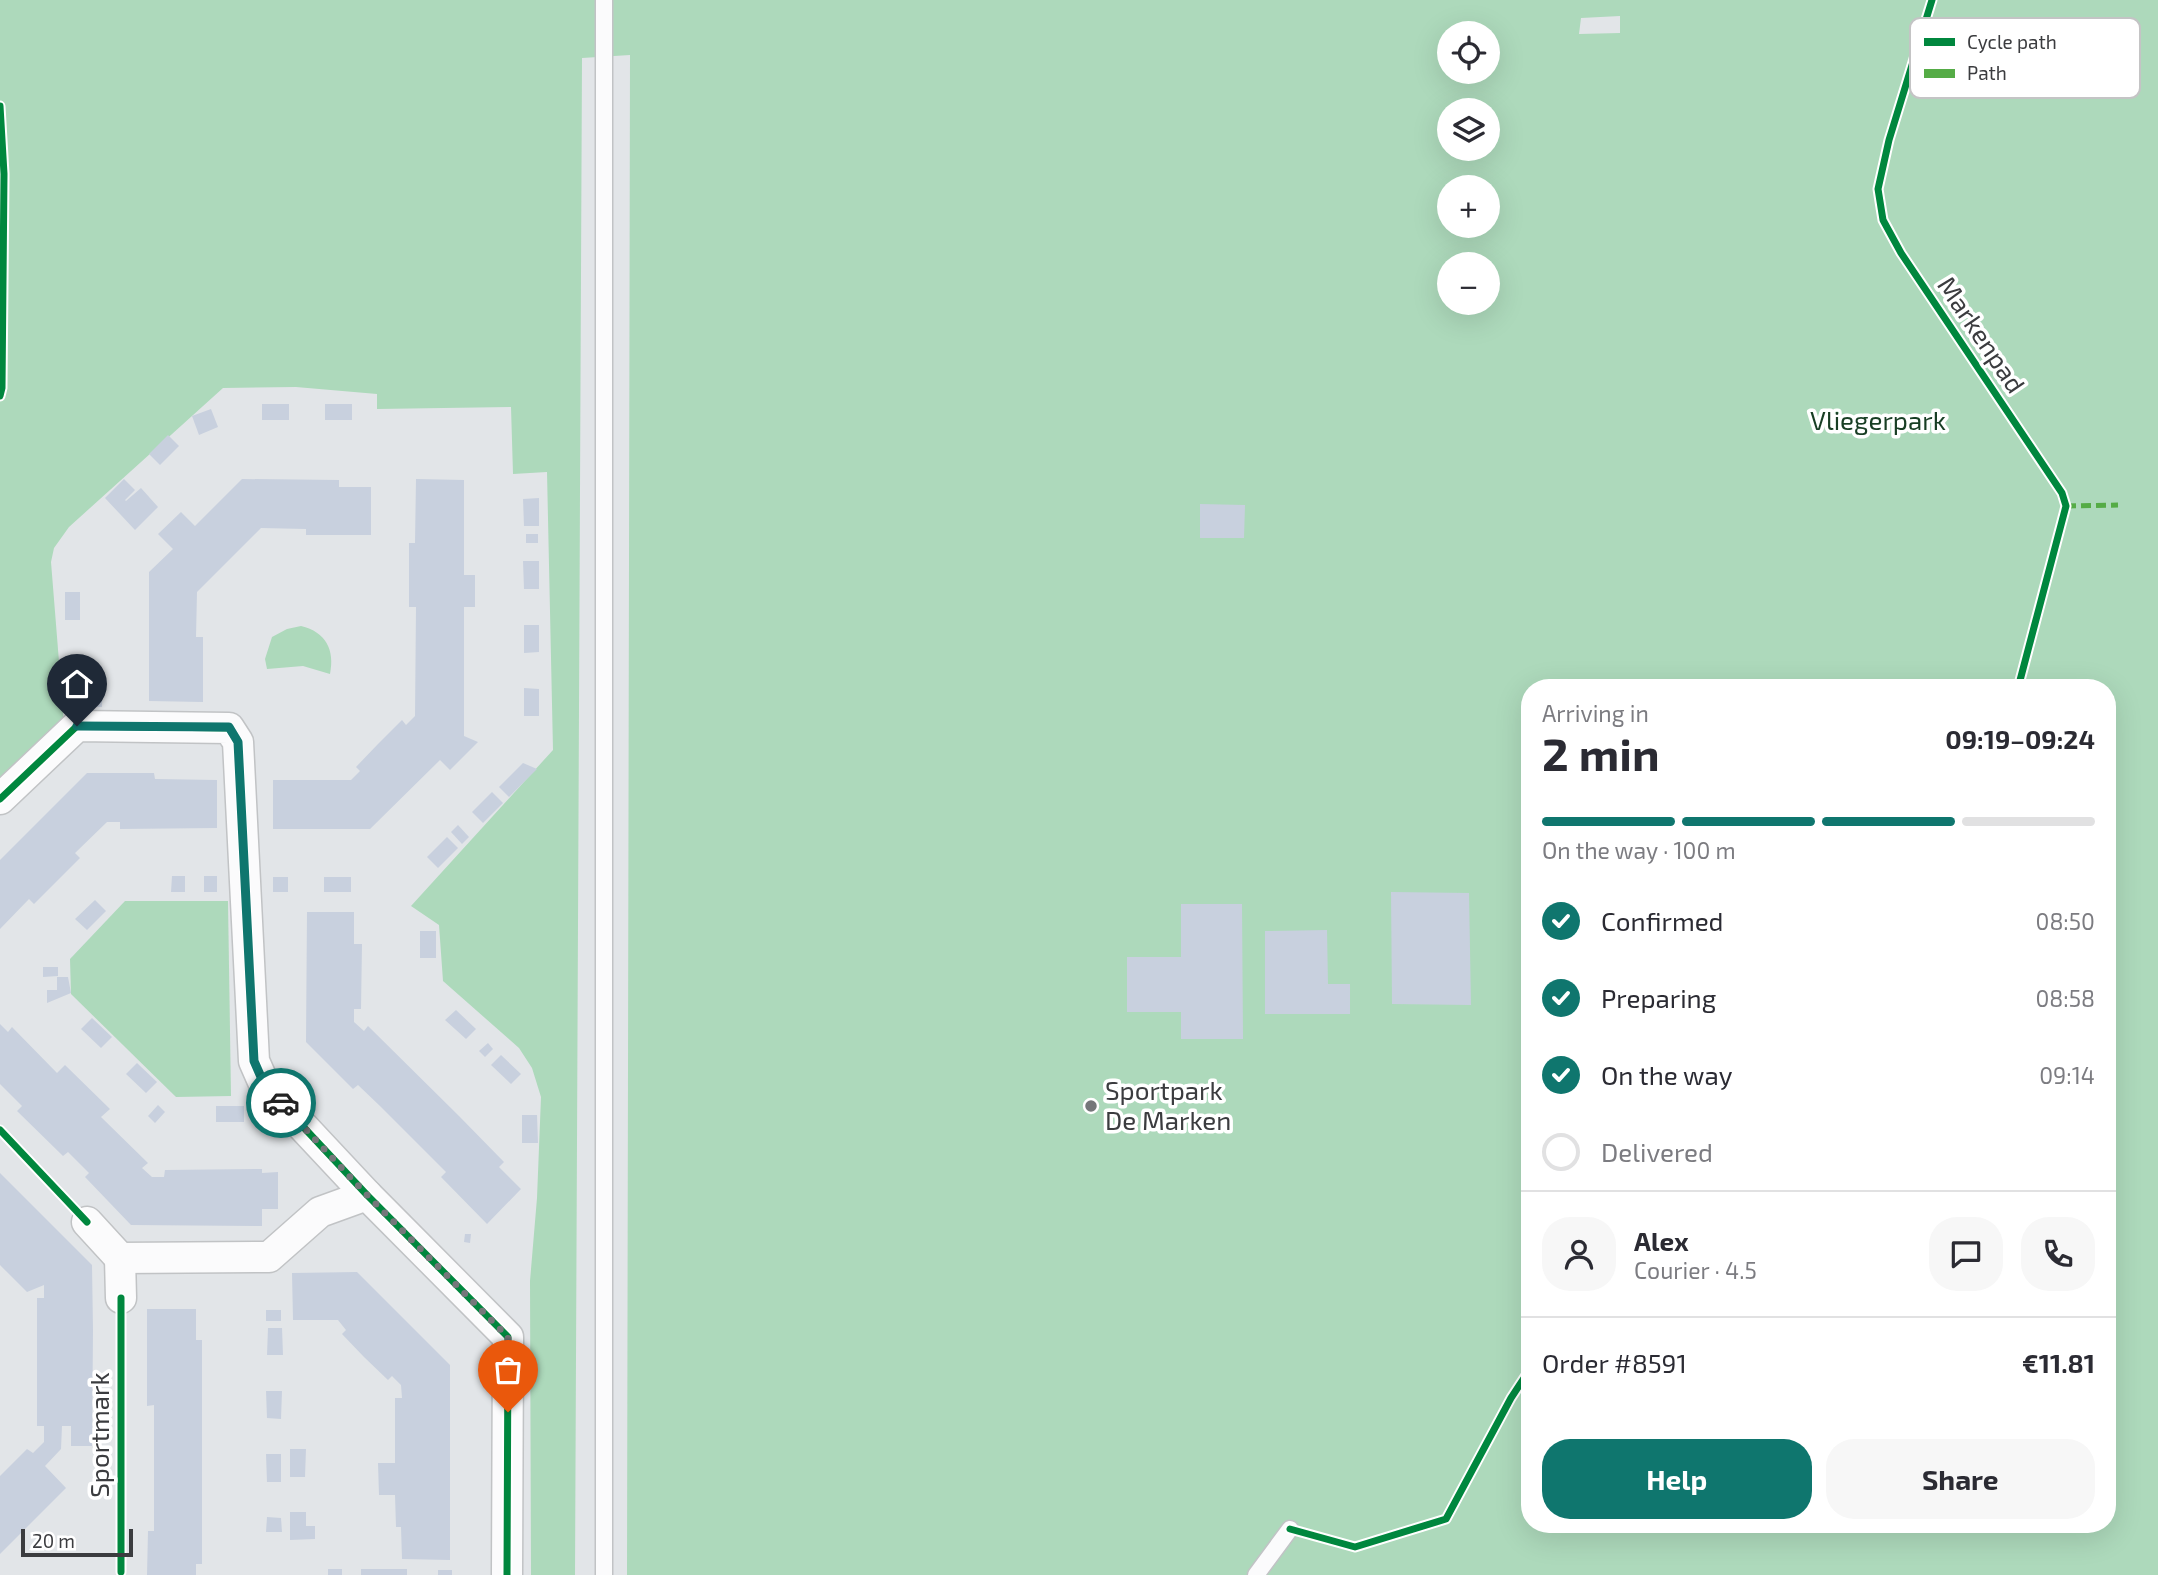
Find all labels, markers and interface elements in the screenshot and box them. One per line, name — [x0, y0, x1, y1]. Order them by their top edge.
legend — [1910, 18, 2140, 98]
map controls — [1437, 21, 1500, 315]
button: locate — [1437, 21, 1500, 84]
text: Cycle path — [1967, 30, 2057, 53]
text: Path — [1967, 61, 2007, 84]
button: layers — [1437, 98, 1500, 161]
button: + — [1437, 175, 1500, 238]
button: − — [1437, 252, 1500, 315]
street label: Markenpad — [1932, 270, 2032, 398]
park label: Vliegerpark — [1810, 404, 1946, 435]
pin — [47, 654, 107, 726]
icon: home — [58, 665, 96, 703]
text: Arriving in — [1542, 699, 1649, 727]
text: 09:19–09:24 — [1945, 723, 2095, 754]
text: 2 min — [1542, 725, 1660, 780]
text: On the way · 100 m — [1542, 836, 1736, 864]
icon: check — [1542, 902, 1580, 940]
text: Confirmed — [1601, 905, 1724, 936]
text: 08:50 — [2036, 907, 2095, 935]
icon: check — [1542, 979, 1580, 1017]
text: Preparing — [1601, 982, 1716, 1013]
text: 08:58 — [2035, 984, 2095, 1012]
icon: check — [1542, 1056, 1580, 1094]
text: On the way — [1601, 1059, 1732, 1090]
text: 09:14 — [2039, 1061, 2095, 1089]
courier — [246, 1068, 316, 1138]
place label: Sportpark De Marken — [1105, 1074, 1231, 1135]
icon: car — [262, 1084, 300, 1122]
marker: Sportpark De Marken — [1083, 1098, 1099, 1114]
text: Delivered — [1601, 1136, 1713, 1167]
button: person — [1542, 1217, 1616, 1291]
button: chat — [1929, 1217, 2003, 1291]
button: phone — [2021, 1217, 2095, 1291]
text: Alex — [1634, 1225, 1689, 1256]
text: Courier · 4.5 — [1634, 1256, 1757, 1284]
pin — [478, 1340, 538, 1412]
text: Order #8591 — [1542, 1347, 1687, 1378]
text: €11.81 — [2022, 1347, 2095, 1378]
icon: bag — [489, 1351, 527, 1389]
street label: Sportmark — [83, 1372, 114, 1498]
button: Help — [1542, 1439, 1812, 1519]
button: Share — [1826, 1439, 2095, 1519]
scale bar — [21, 1526, 133, 1558]
text: 20 m — [32, 1529, 75, 1552]

